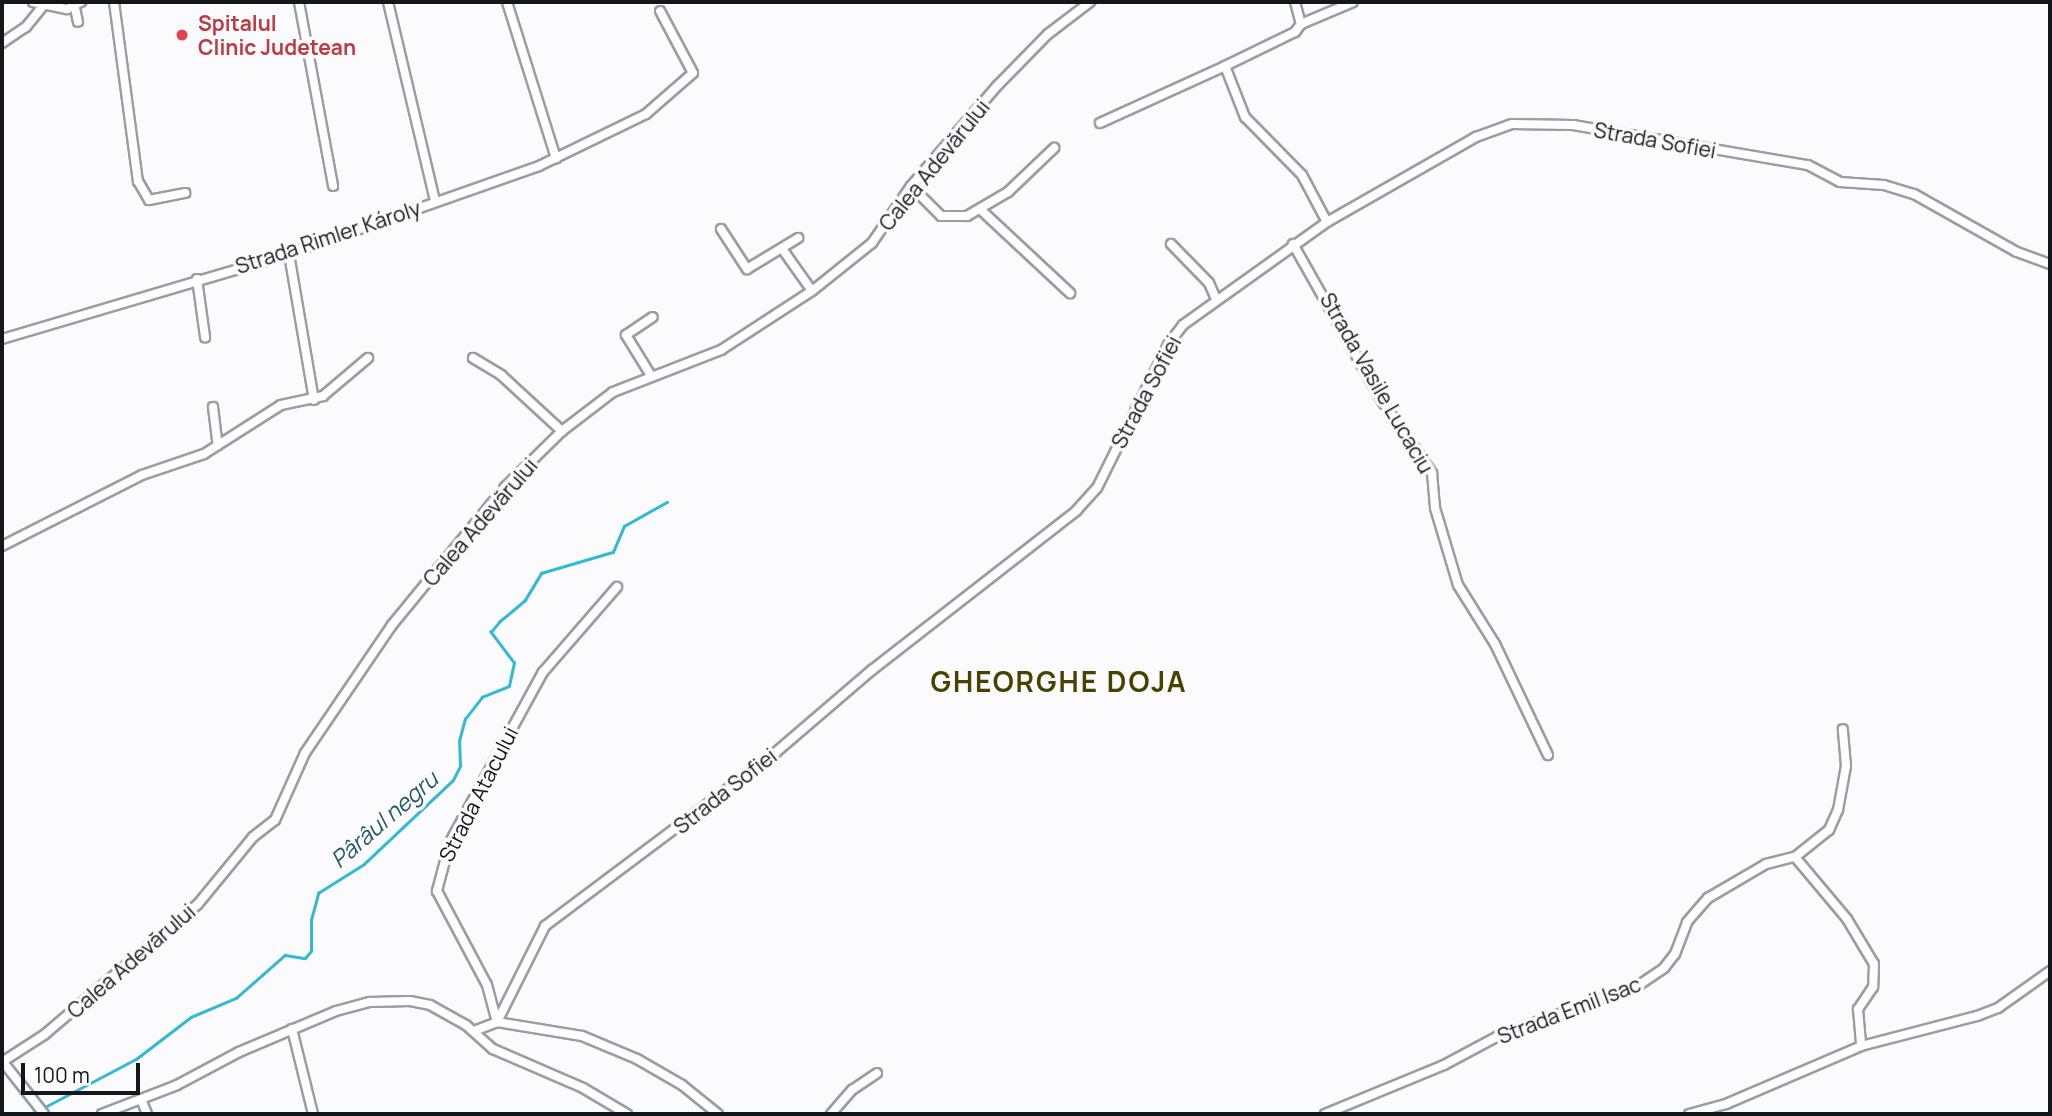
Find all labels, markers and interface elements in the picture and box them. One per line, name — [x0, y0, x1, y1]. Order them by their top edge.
place label: Spitalul Clinic Judetean — [198, 10, 356, 60]
marker: Spitalul Clinic Judetean — [172, 25, 192, 45]
street label: Calea Adevărului — [873, 94, 995, 236]
street label: Strada Sofiei — [1592, 117, 1718, 163]
street label: Strada Rimler Károly — [232, 195, 424, 279]
street label: Strada Vasile Lucaciu — [1315, 288, 1439, 478]
street label: Strada Sofiei — [1106, 331, 1186, 453]
street label: Calea Adevărului — [418, 453, 542, 591]
district label: GHEORGHE DOJA — [932, 664, 1186, 698]
street label: Strada Atacului — [433, 722, 523, 866]
street label: Strada Sofiei — [669, 743, 781, 839]
water label: Pârâul negru — [325, 765, 443, 873]
street label: Calea Adevărului — [62, 899, 200, 1023]
street label: Strada Emil Isac — [1494, 971, 1644, 1049]
scale bar — [24, 1050, 144, 1094]
text: 100 m — [34, 1061, 90, 1089]

